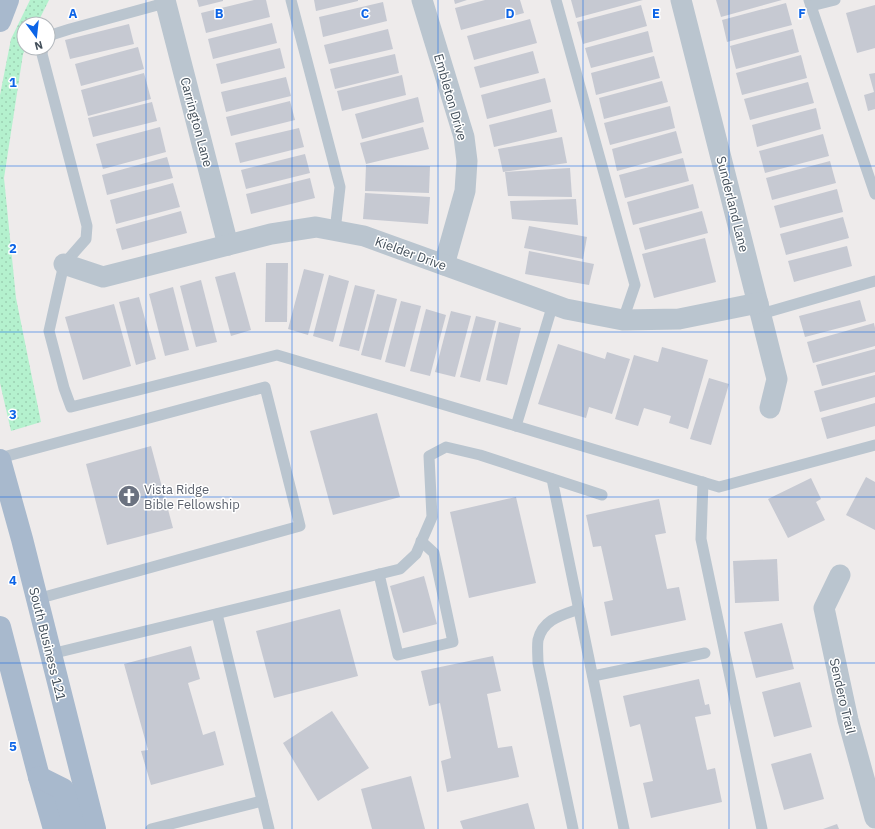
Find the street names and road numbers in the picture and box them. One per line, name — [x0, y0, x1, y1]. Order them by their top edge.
street label: Embleton Drive — [430, 52, 471, 143]
street label: Carrington Lane — [176, 75, 217, 169]
street label: Sunderland Lane — [712, 154, 753, 254]
street label: Kielder Drive — [373, 233, 449, 274]
street label: South Business 121 — [25, 586, 70, 703]
street label: Sendero Trail — [826, 657, 860, 736]

